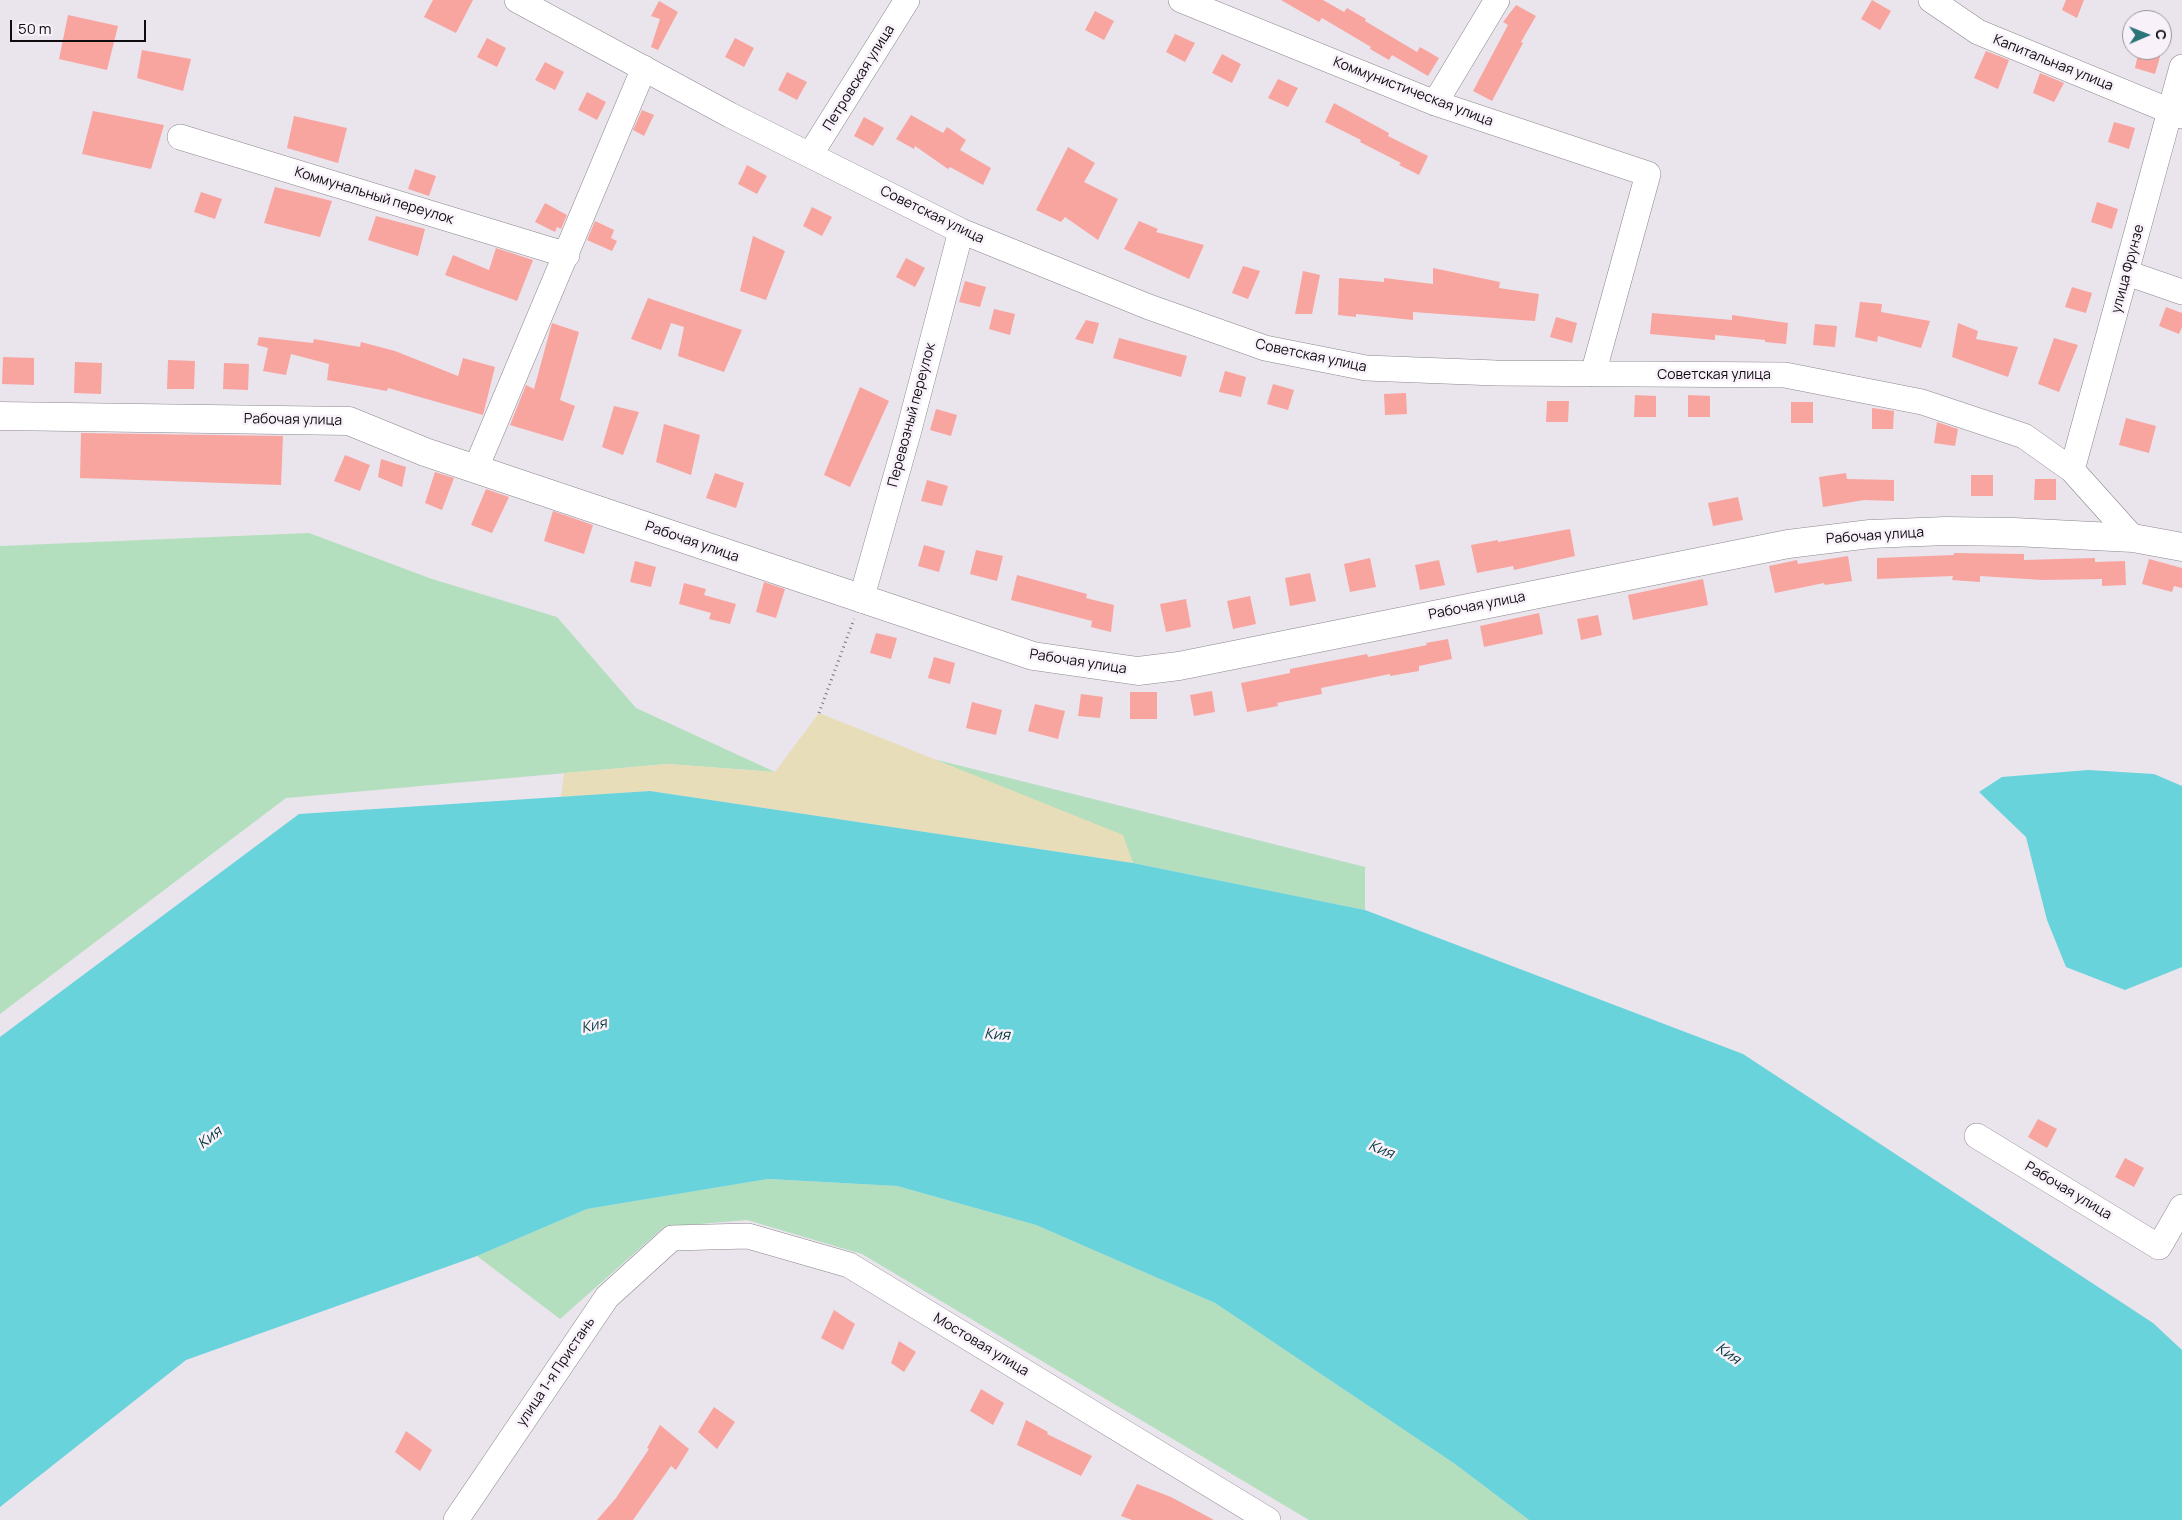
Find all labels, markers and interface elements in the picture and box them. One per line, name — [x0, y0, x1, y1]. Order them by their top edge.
scale bar — [12, 10, 149, 42]
north arrow — [2122, 10, 2172, 60]
text: 50 m — [18, 18, 52, 39]
street label: Петровская улица — [820, 22, 898, 134]
text: С — [2152, 29, 2171, 40]
street label: Капитальная улица — [1990, 31, 2116, 95]
street label: Коммунистическая улица — [1331, 54, 1495, 130]
street label: Коммунальный переулок — [292, 164, 456, 228]
street label: Советская улица — [877, 183, 987, 247]
street label: улица Фрунзе — [2108, 223, 2148, 315]
street label: Советская улица — [1254, 336, 1368, 376]
street label: Перевозный переулок — [885, 341, 939, 489]
street label: Советская улица — [1657, 367, 1771, 383]
street label: Рабочая улица — [244, 411, 342, 429]
street label: Рабочая улица — [643, 518, 741, 566]
street label: Рабочая улица — [1825, 524, 1925, 548]
street label: Рабочая улица — [1427, 588, 1527, 624]
street label: Рабочая улица — [1028, 646, 1128, 678]
water label: Кия — [579, 1014, 609, 1038]
water label: Кия — [984, 1025, 1010, 1045]
water label: Кия — [194, 1123, 226, 1153]
water label: Кия — [1366, 1137, 1396, 1163]
street label: Рабочая улица — [2022, 1159, 2114, 1223]
street label: Мостовая улица — [930, 1310, 1032, 1380]
street label: улица 1-я Пристань — [513, 1314, 599, 1430]
water label: Кия — [1712, 1339, 1744, 1369]

